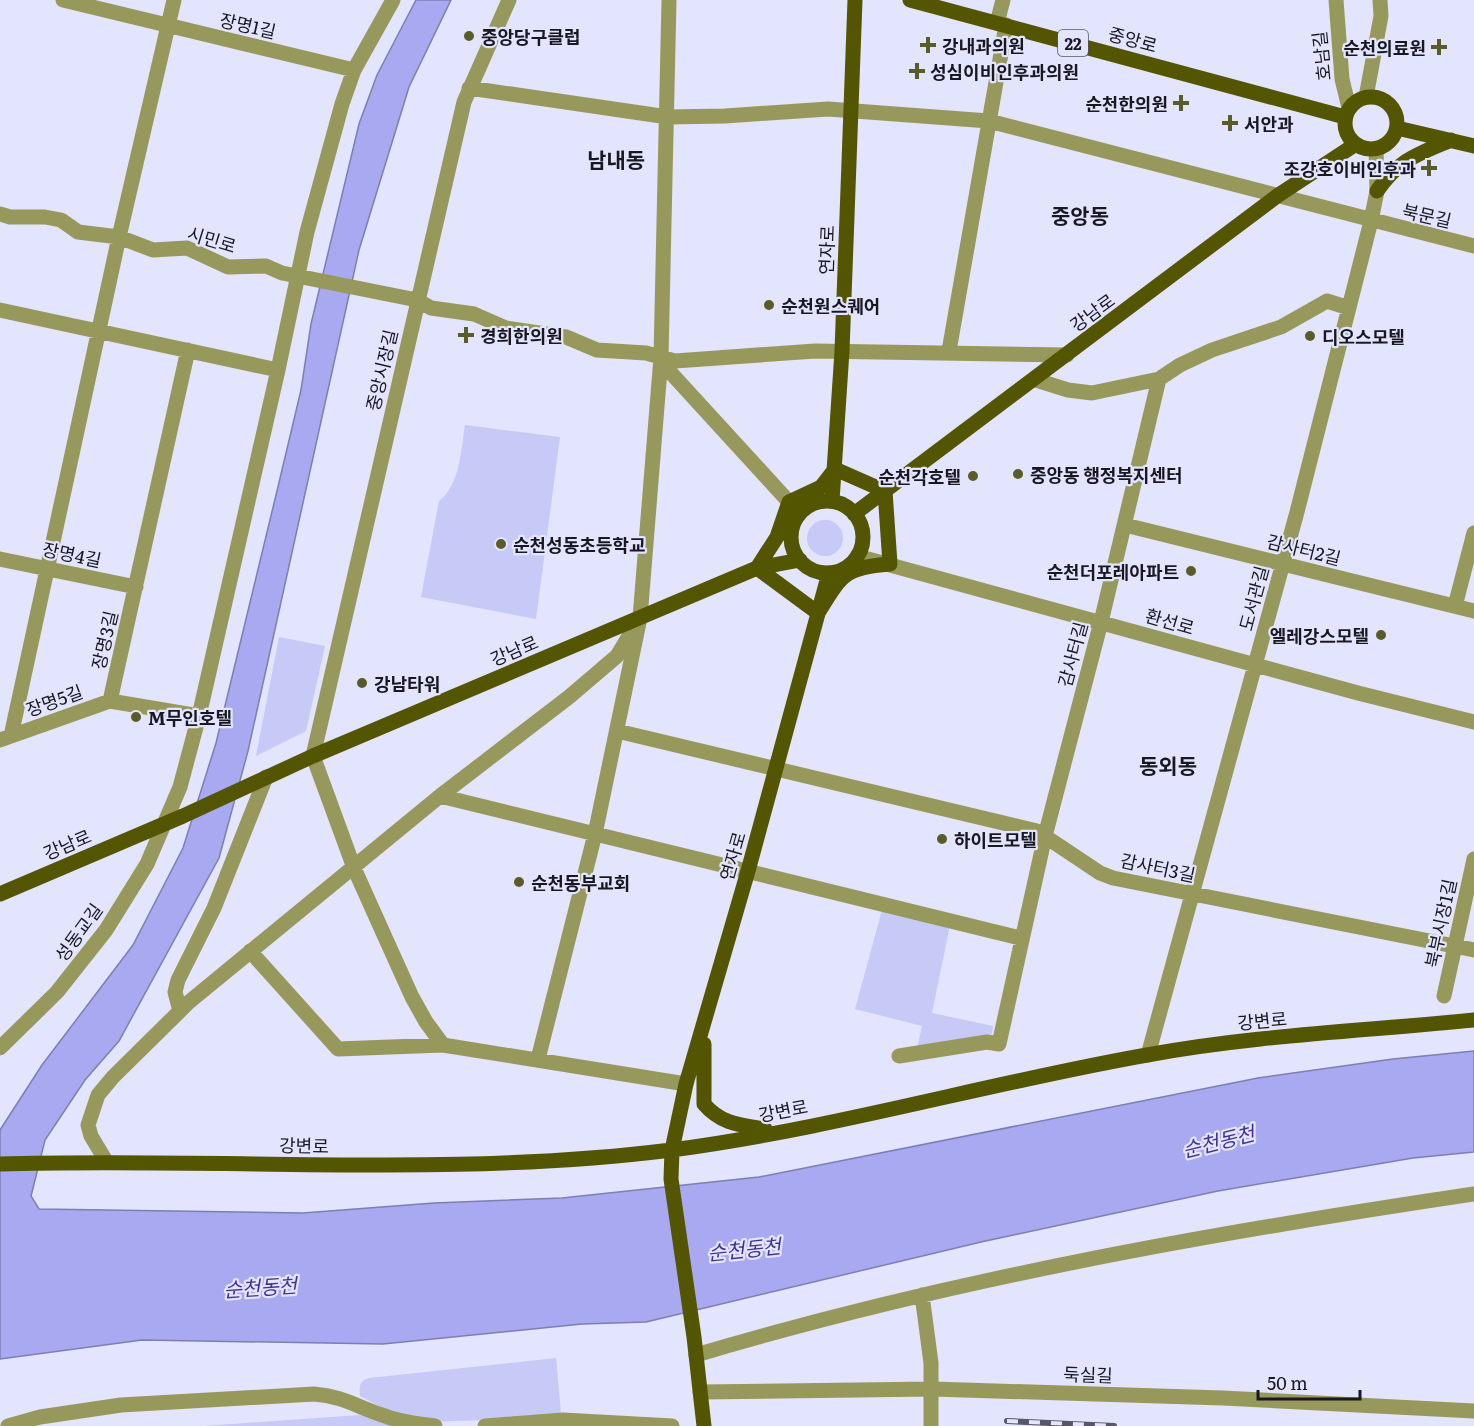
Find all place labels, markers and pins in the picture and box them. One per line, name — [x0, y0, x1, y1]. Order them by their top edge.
place label: 중앙당구클럽 — [481, 23, 580, 50]
marker: 중앙당구클럽 — [462, 29, 476, 43]
place label: 강내과의원 — [942, 32, 1025, 59]
place label: 순천의료원 — [1343, 34, 1426, 61]
marker: 강내과의원 — [919, 36, 937, 54]
marker: 순천의료원 — [1430, 38, 1448, 56]
place label: 성심이비인후과의원 — [930, 58, 1079, 85]
marker: 성심이비인후과의원 — [908, 62, 926, 80]
place label: 순천한의원 — [1085, 90, 1168, 117]
marker: 순천한의원 — [1172, 94, 1190, 112]
place label: 서안과 — [1244, 110, 1294, 137]
marker: 서안과 — [1221, 114, 1239, 132]
place label: 조강호이비인후과 — [1284, 155, 1416, 182]
marker: 조강호이비인후과 — [1420, 159, 1438, 177]
place label: 순천원스퀘어 — [781, 292, 880, 319]
marker: 순천원스퀘어 — [762, 298, 776, 312]
place label: 경희한의원 — [480, 322, 563, 349]
place label: 디오스모텔 — [1322, 323, 1405, 350]
marker: 경희한의원 — [457, 326, 475, 344]
marker: 디오스모텔 — [1303, 329, 1317, 343]
place label: 중앙동 행정복지센터 — [1030, 461, 1183, 488]
place label: 순천각호텔 — [878, 463, 961, 490]
marker: 중앙동 행정복지센터 — [1011, 467, 1025, 481]
marker: 순천각호텔 — [966, 469, 980, 483]
place label: 순천성동초등학교 — [513, 531, 645, 558]
marker: 순천성동초등학교 — [494, 537, 508, 551]
place label: 순천더포레아파트 — [1047, 558, 1179, 585]
marker: 순천더포레아파트 — [1184, 564, 1198, 578]
place label: 엘레강스모텔 — [1270, 622, 1369, 649]
marker: 엘레강스모텔 — [1374, 628, 1388, 642]
place label: 강남타워 — [374, 670, 440, 697]
marker: 강남타워 — [355, 676, 369, 690]
place label: M무인호텔 — [148, 704, 232, 731]
marker: M무인호텔 — [129, 710, 143, 724]
place label: 하이트모텔 — [954, 826, 1037, 853]
marker: 하이트모텔 — [935, 832, 949, 846]
place label: 순천동부교회 — [531, 869, 630, 896]
marker: 순천동부교회 — [512, 875, 526, 889]

